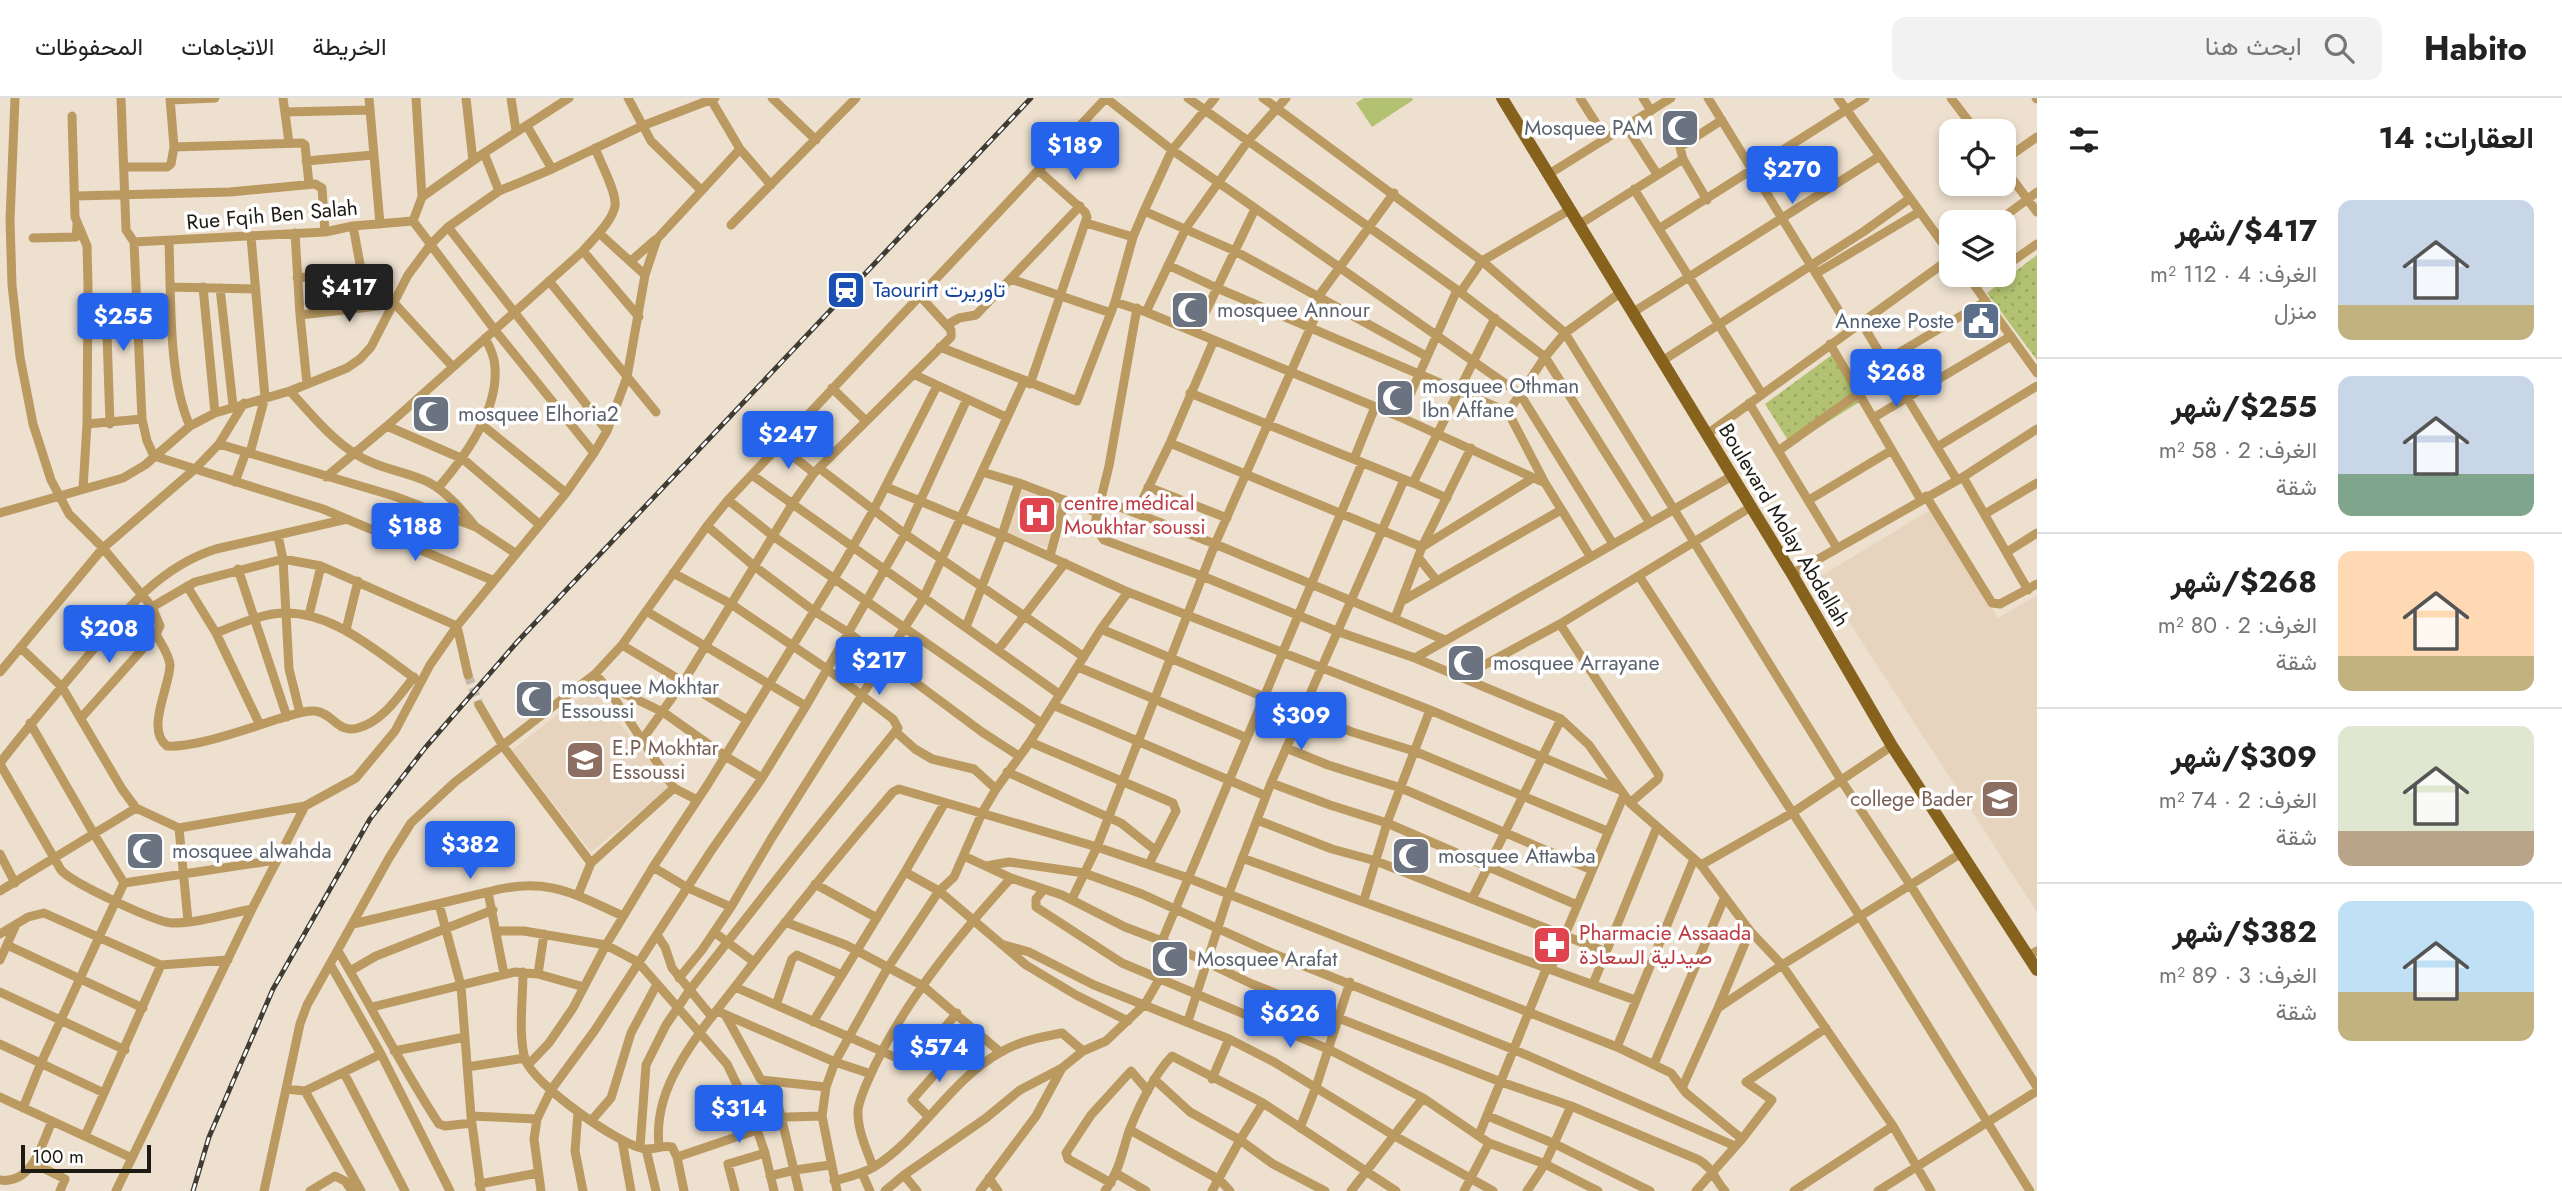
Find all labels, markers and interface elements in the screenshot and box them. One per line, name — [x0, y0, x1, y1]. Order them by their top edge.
search box — [1892, 17, 2382, 80]
text: Habito — [2424, 25, 2527, 72]
text: ابحث هنا — [2205, 27, 2302, 65]
text: المحفوظات — [35, 29, 143, 64]
text: الاتجاهات — [181, 29, 274, 64]
text: الخريطة — [312, 29, 387, 64]
icon: search — [2320, 29, 2358, 67]
mosque icon: Mosquee PAM — [1659, 107, 1701, 149]
place label: Mosquee PAM — [1524, 113, 1653, 143]
text: العقارات: 14 — [2379, 116, 2534, 159]
map controls — [1939, 119, 2016, 287]
button: locate — [1939, 119, 2016, 196]
icon: filters — [2065, 121, 2103, 159]
pin: $189 — [1034, 122, 1116, 182]
text: $189 — [1047, 128, 1103, 162]
pin: $270 — [1751, 146, 1833, 206]
text: $270 — [1763, 152, 1821, 186]
street label: Rue Fqih Ben Salah — [185, 193, 359, 237]
text: $417/شهر — [2175, 209, 2317, 252]
button: layers — [1939, 210, 2016, 287]
icon: home — [2394, 228, 2478, 312]
text: الغرف: 4 · 112 m² — [2150, 257, 2317, 291]
pin: $417 — [308, 264, 390, 324]
station icon: Taourirt تاوريرت — [825, 269, 867, 311]
text: $417 — [321, 270, 377, 304]
place label: Taourirt تاوريرت — [873, 275, 1006, 305]
mosque icon: mosquee Annour — [1169, 289, 1211, 331]
pin: $255 — [82, 294, 164, 353]
text: منزل — [2274, 294, 2317, 328]
place label: mosquee Annour — [1217, 295, 1371, 325]
text: $255 — [93, 299, 153, 333]
public building icon: Annexe Poste — [1960, 300, 2002, 342]
place label: Annexe Poste — [1835, 306, 1954, 336]
pin: $268 — [1855, 350, 1937, 409]
text: $268 — [1866, 355, 1926, 389]
place label: mosquee Othman Ibn Affane — [1422, 371, 1579, 425]
mosque icon: mosquee Othman Ibn Affane — [1374, 377, 1416, 419]
text: $255/شهر — [2171, 385, 2317, 428]
mosque icon: mosquee Elhoria2 — [410, 393, 452, 435]
place label: mosquee Elhoria2 — [458, 399, 619, 429]
icon: home — [2394, 404, 2478, 488]
pin: $247 — [747, 412, 829, 471]
text: $247 — [758, 417, 818, 451]
street label: Boulevard Molay Abdellah — [1711, 418, 1857, 632]
text: الغرف: 2 · 58 m² — [2159, 433, 2317, 467]
text: شقة — [2275, 470, 2317, 504]
place label: centre médical Moukhtar soussi — [1064, 488, 1206, 542]
hospital icon: centre médical Moukhtar soussi — [1016, 494, 1058, 536]
pin: $188 — [374, 504, 456, 563]
text: $188 — [388, 509, 442, 543]
text: $268/شهر — [2171, 560, 2317, 603]
icon: home — [2394, 579, 2478, 663]
pin: $208 — [68, 606, 150, 665]
text: الغرف: 2 · 80 m² — [2158, 608, 2317, 642]
text: $208 — [79, 611, 139, 645]
pin: $217 — [838, 638, 920, 697]
mosque icon: mosquee Arrayane — [1445, 642, 1487, 684]
text: $217 — [852, 643, 906, 677]
text: شقة — [2275, 645, 2317, 679]
place label: mosquee Arrayane — [1493, 648, 1660, 678]
place label: mosquee Mokhtar Essoussi — [561, 672, 720, 726]
mosque icon: mosquee Mokhtar Essoussi — [513, 678, 555, 720]
pin: $309 — [1260, 692, 1342, 752]
text: $309 — [1271, 698, 1331, 732]
place label: E.P Mokhtar Essoussi — [612, 733, 720, 787]
text: $309/شهر — [2171, 735, 2317, 778]
school or university icon: E.P Mokhtar Essoussi — [564, 739, 606, 781]
icon: home — [2394, 754, 2478, 838]
school or university icon: college Bader — [1979, 778, 2021, 820]
text: الغرف: 2 · 74 m² — [2159, 783, 2317, 817]
place label: college Bader — [1850, 784, 1974, 814]
text: شقة — [2275, 820, 2317, 854]
pin: $382 — [429, 822, 511, 881]
text: $382 — [441, 827, 499, 861]
mosque icon: mosquee alwahda — [124, 830, 166, 872]
mosque icon: mosquee Attawba — [1390, 835, 1432, 877]
place label: mosquee alwahda — [172, 836, 332, 866]
place label: mosquee Attawba — [1438, 841, 1596, 871]
text: $382/شهر — [2172, 910, 2317, 953]
place label: Pharmacie Assaada صيدلية السعادة — [1579, 918, 1751, 972]
pharmacy icon: Pharmacie Assaada صيدلية السعادة — [1531, 924, 1573, 966]
icon: home — [2394, 929, 2478, 1013]
mosque icon: Mosquee Arafat — [1149, 938, 1191, 980]
place label: Mosquee Arafat — [1197, 944, 1337, 974]
text: الغرف: 3 · 89 m² — [2159, 958, 2317, 992]
pin: $626 — [1249, 990, 1331, 1050]
text: شقة — [2275, 995, 2317, 1029]
text: $626 — [1260, 996, 1320, 1030]
pin: $574 — [898, 1024, 980, 1084]
text: $574 — [909, 1030, 969, 1064]
pin: $314 — [698, 1086, 780, 1145]
text: $314 — [711, 1091, 767, 1125]
scale bar — [21, 1142, 150, 1174]
text: 100 m — [32, 1143, 84, 1170]

